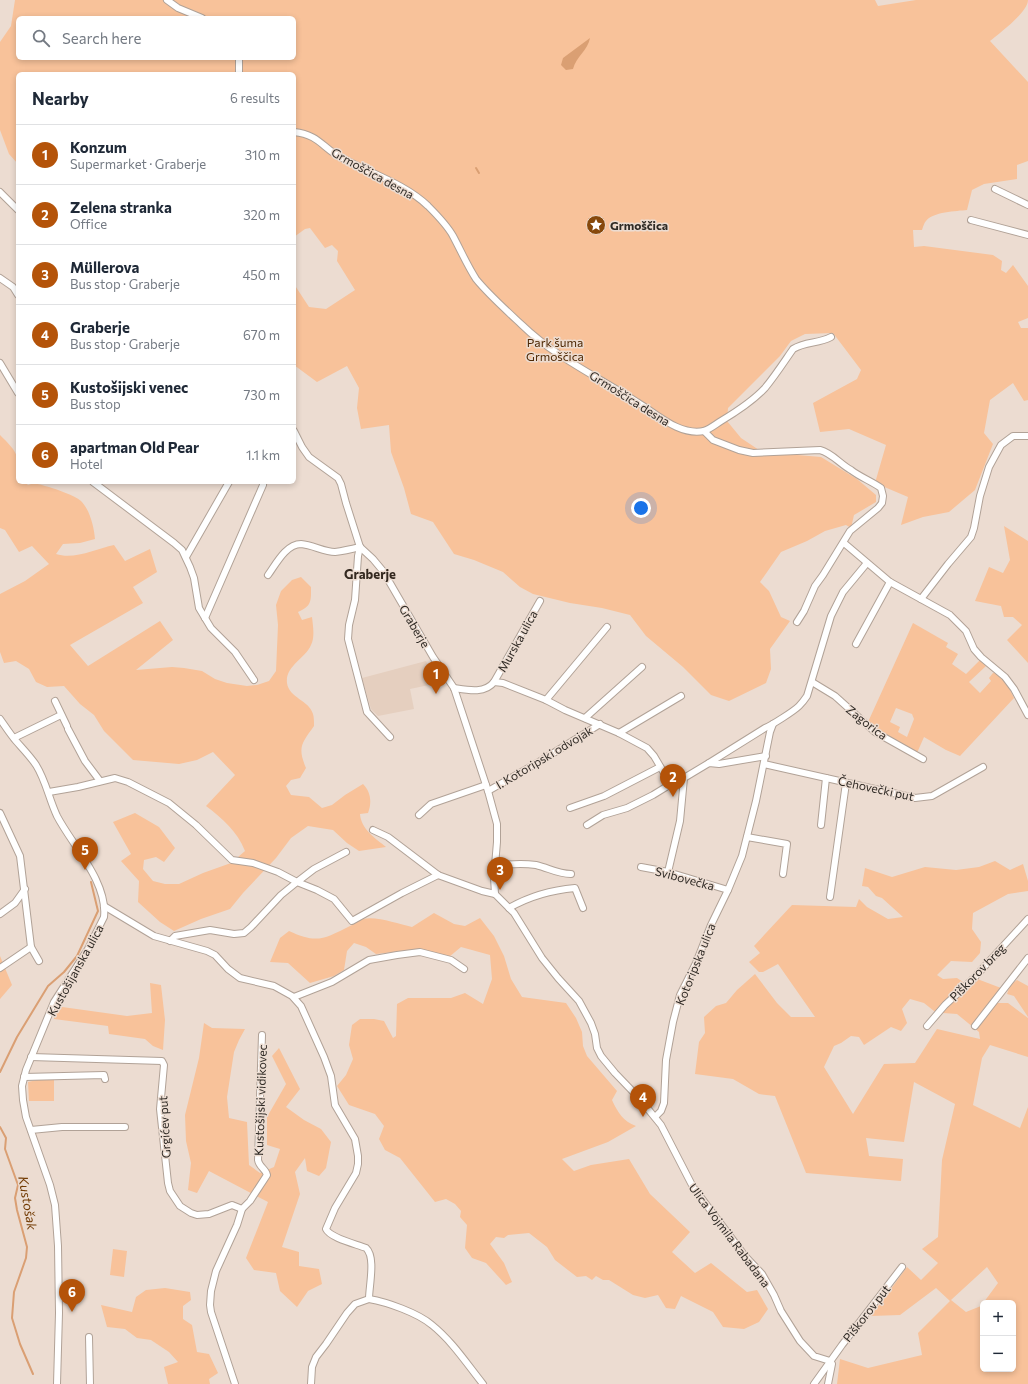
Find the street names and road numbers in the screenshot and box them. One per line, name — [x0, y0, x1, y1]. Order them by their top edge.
street label: Grmoščica desna — [329, 145, 417, 201]
street label: Grmoščica desna — [587, 368, 673, 428]
street label: Graberje — [397, 602, 433, 650]
street label: Murska ulica — [494, 608, 540, 674]
street label: Zagorica — [844, 702, 890, 742]
street label: I. Kotoripski odvojak — [493, 722, 595, 791]
street label: Čehovečki put — [837, 773, 915, 803]
street label: Svibovečka — [654, 863, 716, 893]
street label: Kotoripska ulica — [672, 921, 718, 1007]
street label: Kustošijanska ulica — [44, 922, 106, 1018]
street label: Piškorov breg — [946, 940, 1008, 1003]
street label: Kustošijski vidikovec — [251, 1044, 269, 1156]
street label: Grgićev put — [155, 1095, 173, 1159]
street label: Ulica Vojmila Rabadana — [686, 1180, 774, 1290]
street label: Piškorov put — [839, 1282, 893, 1344]

